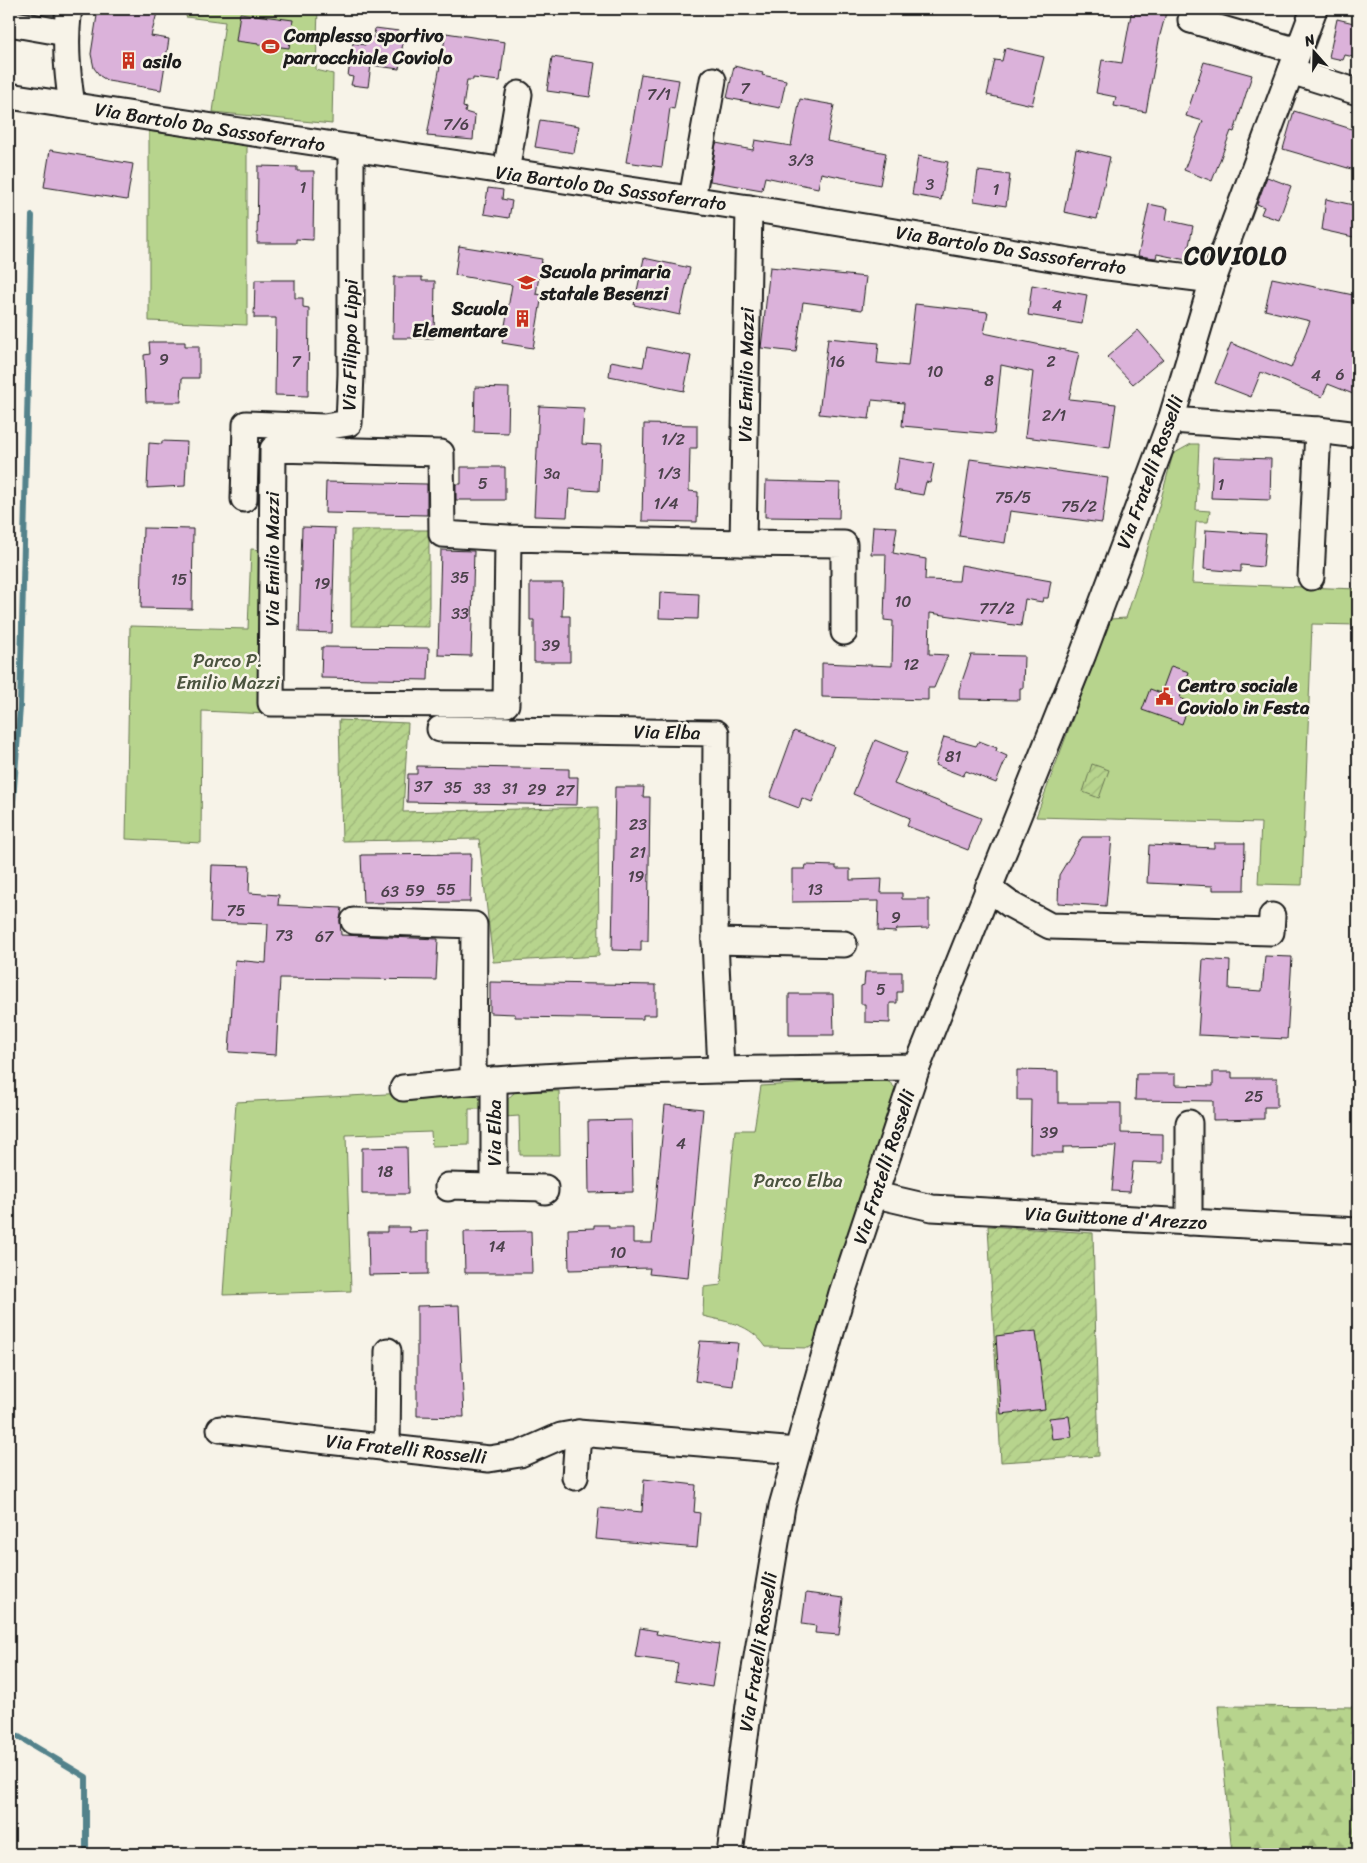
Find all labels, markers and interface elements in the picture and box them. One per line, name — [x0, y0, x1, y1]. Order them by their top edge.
place label: Complesso sportivo parrocchiale Coviolo — [282, 19, 453, 74]
text: N — [1300, 27, 1319, 54]
north arrow — [1290, 28, 1340, 78]
sports icon: Complesso sportivo parrocchiale Coviolo — [260, 36, 280, 56]
place label: asilo — [142, 45, 182, 78]
building icon: asilo — [119, 51, 139, 71]
house number: 7 — [740, 74, 750, 103]
house number: 7/1 — [647, 80, 671, 109]
street label: Via Bartolo Da Sassoferrato — [92, 92, 328, 162]
house number: 7/6 — [443, 110, 469, 139]
house number: 3/3 — [788, 146, 814, 175]
street label: Via Bartolo Da Sassoferrato — [493, 155, 729, 221]
house number: 3 — [926, 170, 935, 199]
house number: 1 — [300, 173, 307, 202]
house number: 1 — [993, 175, 1000, 204]
street label: Via Bartolo Da Sassoferrato — [893, 215, 1129, 285]
district label: COVIOLO — [1183, 235, 1288, 277]
place label: Scuola primaria statale Besenzi — [539, 255, 671, 310]
school or university icon: Scuola primaria statale Besenzi — [516, 272, 536, 292]
street label: Via Filippo Lippi — [332, 278, 368, 411]
house number: 4 — [1052, 291, 1062, 320]
place label: Scuola Elementare — [412, 292, 508, 347]
street label: Via Emilio Mazzi — [728, 306, 764, 443]
building icon: Scuola Elementare — [512, 309, 532, 329]
house number: 9 — [159, 345, 169, 374]
house number: 7 — [291, 347, 301, 376]
house number: 16 — [829, 347, 845, 376]
house number: 2 — [1046, 347, 1056, 376]
house number: 10 — [927, 357, 943, 386]
house number: 6 — [1335, 360, 1345, 389]
house number: 4 — [1311, 361, 1321, 390]
house number: 8 — [984, 366, 994, 395]
street label: Via Fratelli Rosselli — [1107, 390, 1193, 553]
house number: 2/1 — [1042, 401, 1066, 430]
house number: 1/2 — [661, 425, 685, 454]
house number: 3a — [544, 459, 560, 488]
house number: 1/3 — [657, 459, 681, 488]
house number: 5 — [478, 469, 488, 498]
house number: 1 — [1218, 470, 1225, 499]
house number: 75/5 — [995, 483, 1032, 512]
house number: 1/4 — [654, 489, 678, 518]
street label: Via Emilio Mazzi — [256, 491, 289, 626]
house number: 75/2 — [1061, 492, 1097, 521]
house number: 35 — [451, 563, 470, 592]
house number: 15 — [171, 565, 188, 594]
house number: 19 — [314, 569, 331, 598]
house number: 10 — [895, 587, 911, 616]
house number: 77/2 — [979, 594, 1015, 623]
house number: 33 — [451, 599, 469, 628]
house number: 39 — [542, 631, 560, 660]
park label: Parco P. Emilio Mazzi — [176, 644, 281, 699]
house number: 12 — [903, 650, 919, 679]
place label: Centro sociale Coviolo in Festa — [1177, 669, 1310, 724]
public building icon: Centro sociale Coviolo in Festa — [1154, 686, 1174, 706]
street label: Via Elba — [633, 715, 701, 749]
house number: 81 — [945, 742, 961, 771]
house number: 37 — [414, 772, 433, 801]
house number: 35 — [444, 773, 463, 802]
house number: 33 — [473, 774, 491, 803]
house number: 31 — [502, 774, 518, 803]
house number: 29 — [527, 775, 547, 804]
house number: 27 — [556, 776, 575, 805]
house number: 23 — [629, 810, 647, 839]
house number: 21 — [630, 838, 646, 867]
house number: 19 — [628, 862, 645, 891]
house number: 55 — [436, 875, 456, 904]
house number: 13 — [807, 875, 823, 904]
house number: 59 — [405, 876, 425, 905]
house number: 63 — [381, 877, 399, 906]
house number: 75 — [227, 896, 246, 925]
house number: 9 — [891, 903, 901, 932]
house number: 73 — [275, 921, 293, 950]
house number: 67 — [315, 922, 334, 951]
house number: 5 — [876, 975, 886, 1004]
house number: 25 — [1244, 1082, 1264, 1111]
street label: Via Fratelli Rosselli — [843, 1085, 925, 1249]
street label: Via Elba — [478, 1099, 511, 1166]
house number: 39 — [1040, 1118, 1058, 1147]
house number: 4 — [676, 1129, 686, 1158]
house number: 18 — [377, 1157, 394, 1186]
park label: Parco Elba — [754, 1164, 843, 1197]
street label: Via Guittone d'Arezzo — [1024, 1197, 1208, 1239]
house number: 14 — [489, 1232, 505, 1261]
house number: 10 — [610, 1238, 626, 1267]
street label: Via Fratelli Rosselli — [324, 1424, 489, 1474]
street label: Via Fratelli Rosselli — [729, 1569, 787, 1734]

